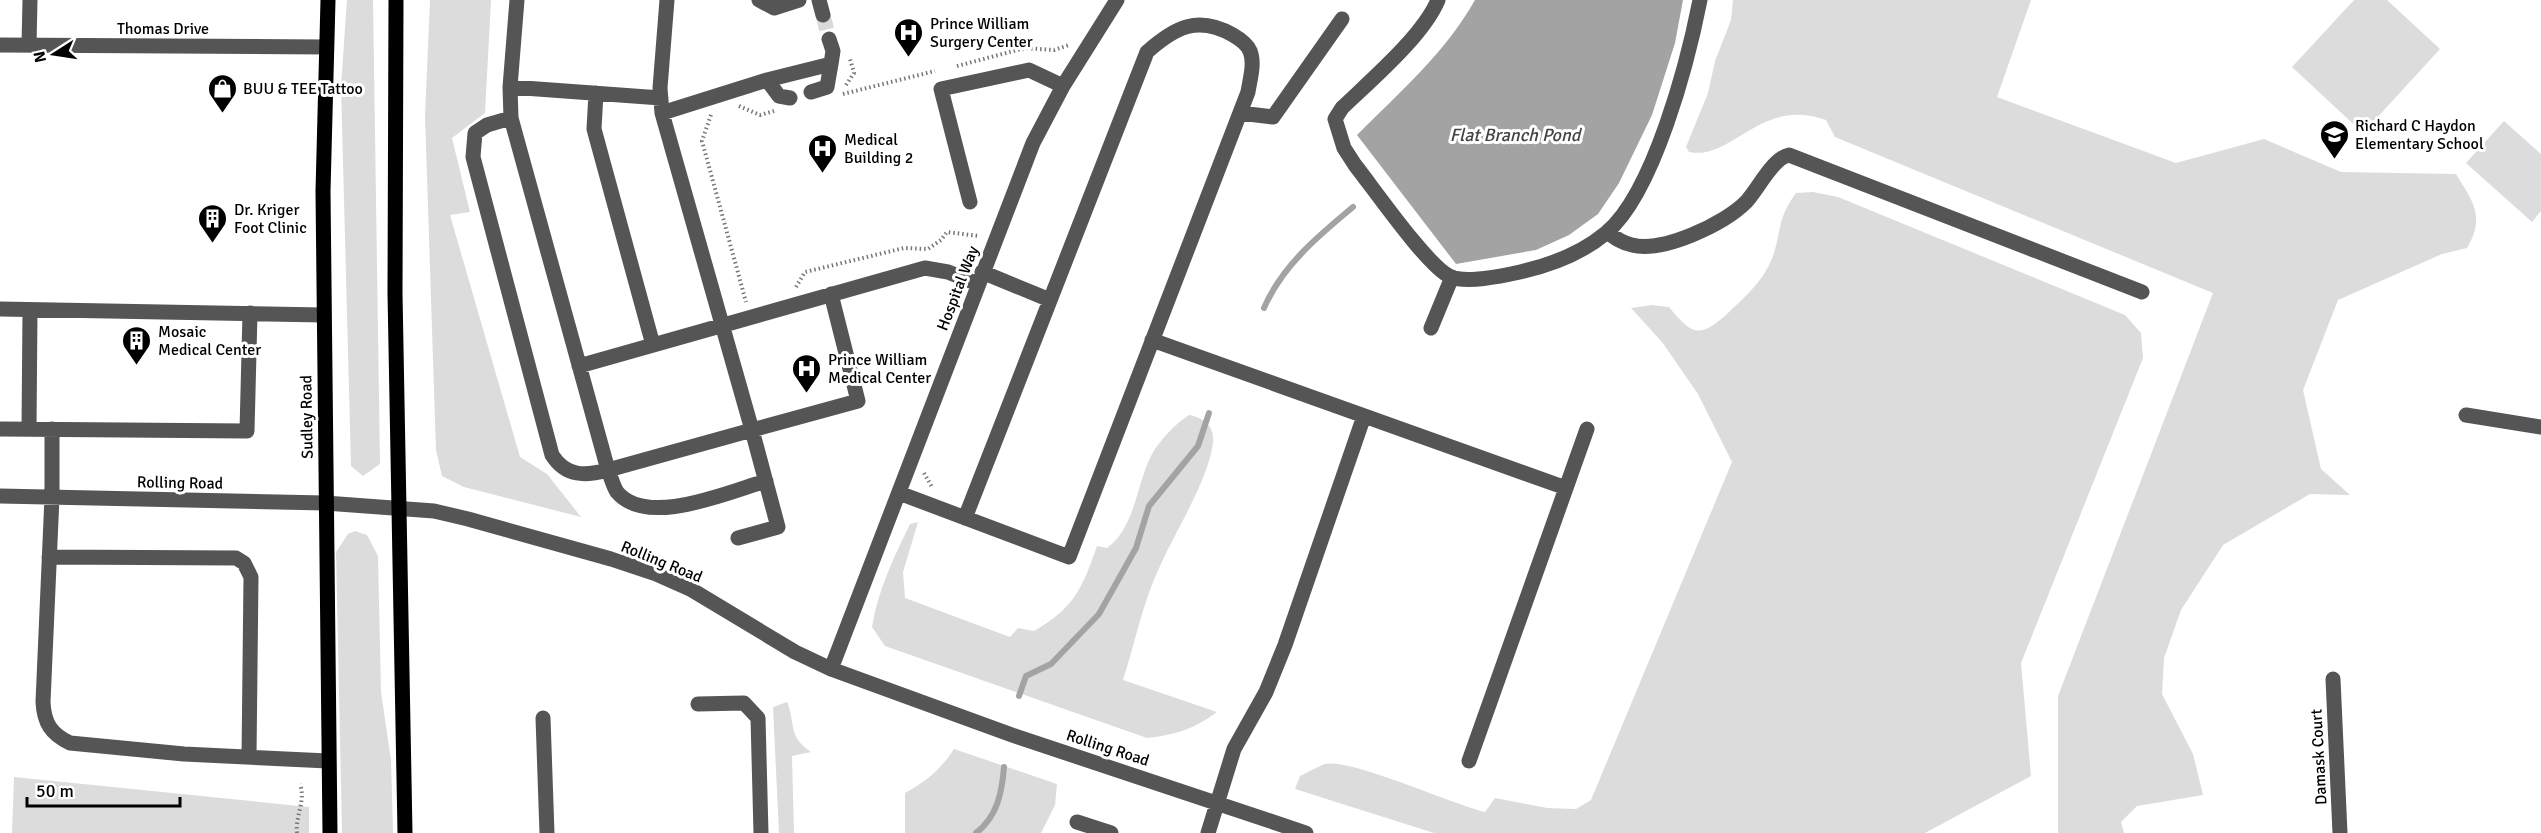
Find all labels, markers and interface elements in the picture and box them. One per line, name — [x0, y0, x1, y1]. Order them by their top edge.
place label: Prince William Surgery Center — [930, 14, 1033, 52]
hospital icon: Prince William Surgery Center — [893, 16, 925, 58]
street label: Thomas Drive — [117, 19, 209, 39]
north arrow — [24, 24, 84, 84]
text: N — [29, 49, 51, 64]
shop icon: BUU & TEE Tattoo — [206, 72, 238, 114]
place label: BUU & TEE Tattoo — [243, 79, 363, 99]
place label: Richard C Haydon Elementary School — [2355, 116, 2484, 154]
school or university icon: Richard C Haydon Elementary School — [2318, 118, 2350, 160]
water label: Flat Branch Pond — [1450, 124, 1583, 146]
place label: Medical Building 2 — [844, 130, 913, 168]
hospital icon: Medical Building 2 — [807, 132, 839, 174]
place label: Dr. Kriger Foot Clinic — [234, 200, 307, 238]
building icon: Dr. Kriger Foot Clinic — [197, 202, 229, 244]
street label: Hospital Way — [933, 243, 983, 334]
place label: Mosaic Medical Center — [158, 322, 261, 360]
building icon: Mosaic Medical Center — [121, 324, 153, 366]
place label: Prince William Medical Center — [828, 350, 931, 388]
hospital icon: Prince William Medical Center — [791, 352, 823, 394]
street label: Sudley Road — [296, 375, 318, 459]
street label: Rolling Road — [137, 472, 223, 494]
street label: Rolling Road — [618, 537, 705, 587]
street label: Damask Court — [2306, 708, 2332, 805]
street label: Rolling Road — [1064, 725, 1152, 771]
scale bar — [27, 770, 180, 808]
text: 50 m — [36, 780, 74, 802]

